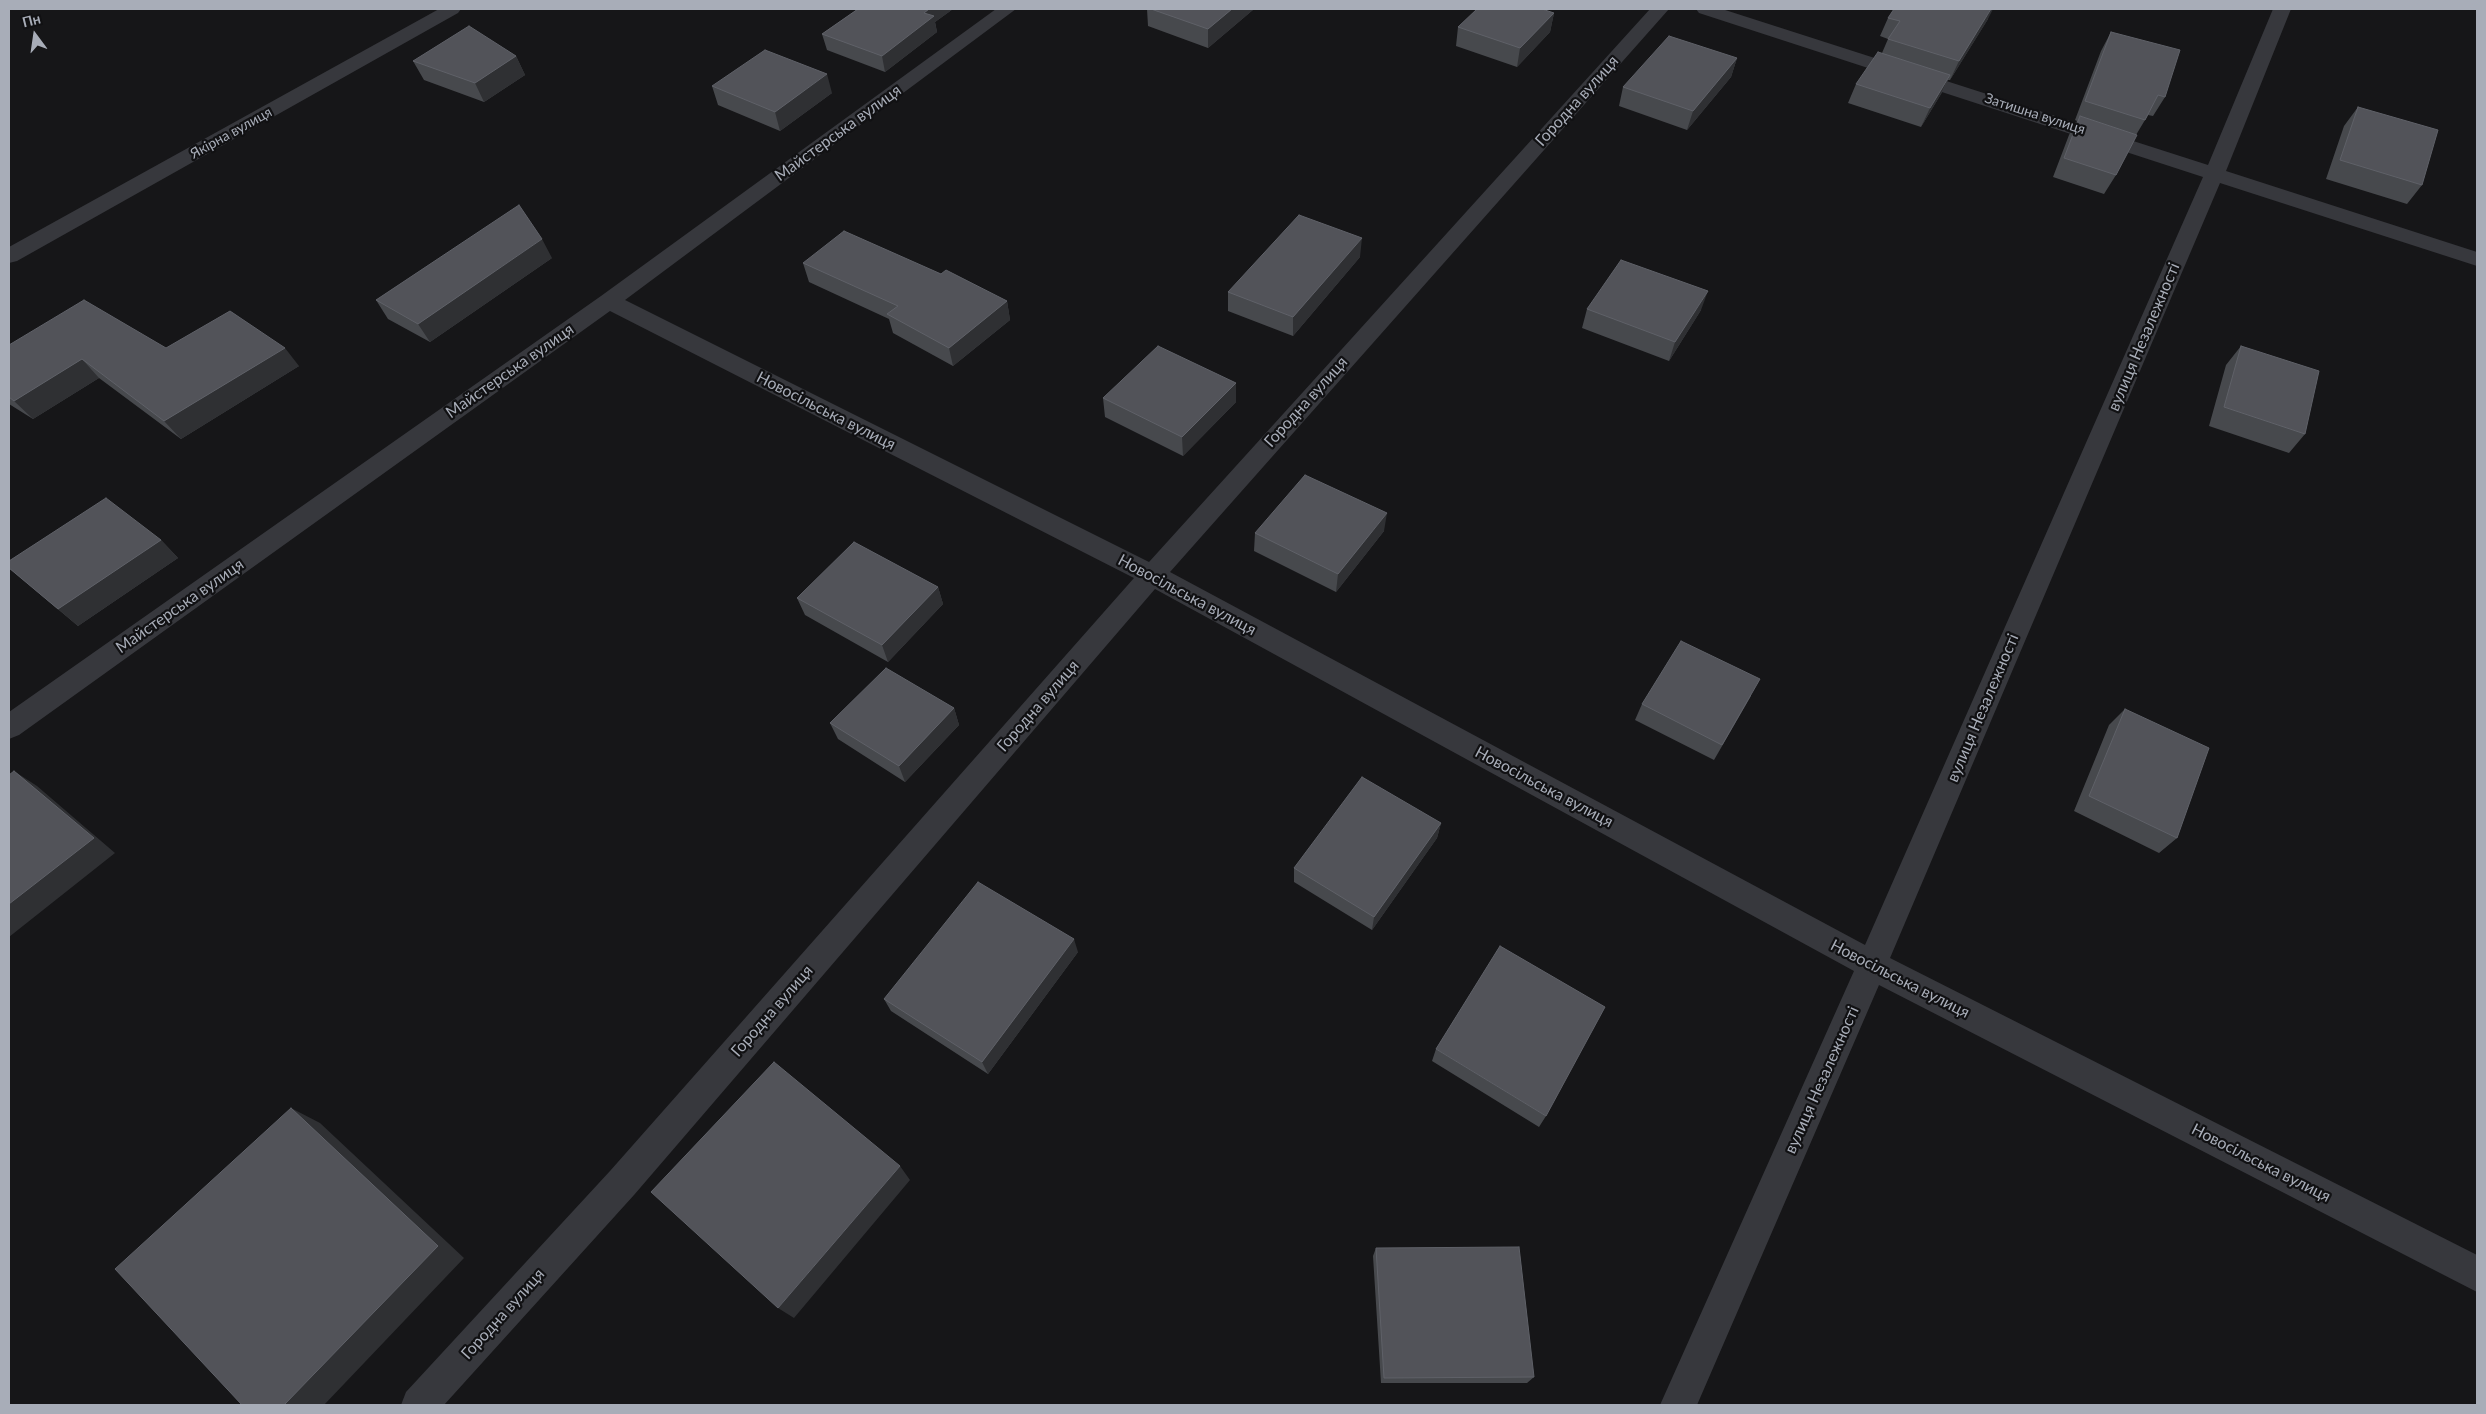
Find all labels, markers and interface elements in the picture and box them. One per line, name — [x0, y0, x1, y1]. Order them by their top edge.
text: Пн — [20, 9, 42, 30]
north arrow — [10, 10, 60, 60]
street label: Городна вулиця — [1531, 52, 1623, 150]
street label: Майстерська вулиця — [771, 81, 905, 185]
street label: Затишна вулиця — [1983, 90, 2087, 138]
street label: Якірна вулиця — [187, 104, 275, 162]
street label: вулиця Незалежності — [2104, 260, 2184, 414]
street label: Майстерська вулиця — [442, 320, 578, 422]
street label: Городна вулиця — [1260, 353, 1352, 451]
street label: Новосільська вулиця — [753, 368, 899, 454]
street label: Новосільська вулиця — [1115, 550, 1259, 640]
street label: Майстерська вулиця — [112, 555, 248, 657]
street label: вулиця Незалежності — [1943, 631, 2023, 785]
street label: Городна вулиця — [993, 656, 1083, 756]
street label: Новосільська вулиця — [1472, 742, 1616, 832]
street label: Новосільська вулиця — [1827, 936, 1973, 1022]
street label: Городна вулиця — [727, 961, 817, 1061]
street label: вулиця Незалежності — [1781, 1003, 1863, 1157]
street label: Новосільська вулиця — [2188, 1120, 2334, 1206]
street label: Городна вулиця — [457, 1265, 549, 1363]

